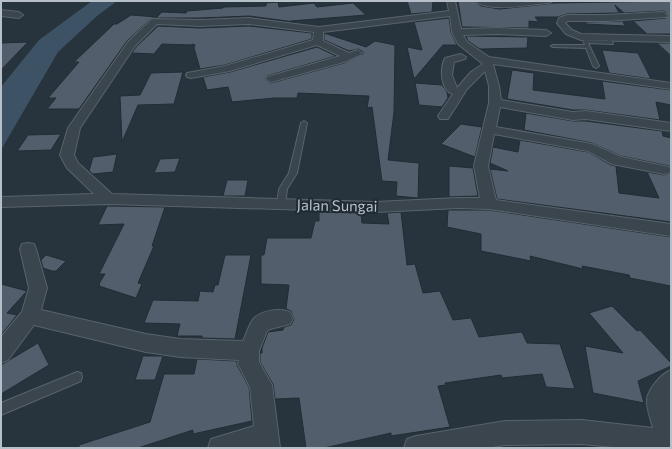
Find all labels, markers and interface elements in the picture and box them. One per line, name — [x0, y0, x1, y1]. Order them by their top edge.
street label: Jalan Sungai — [296, 195, 378, 215]

